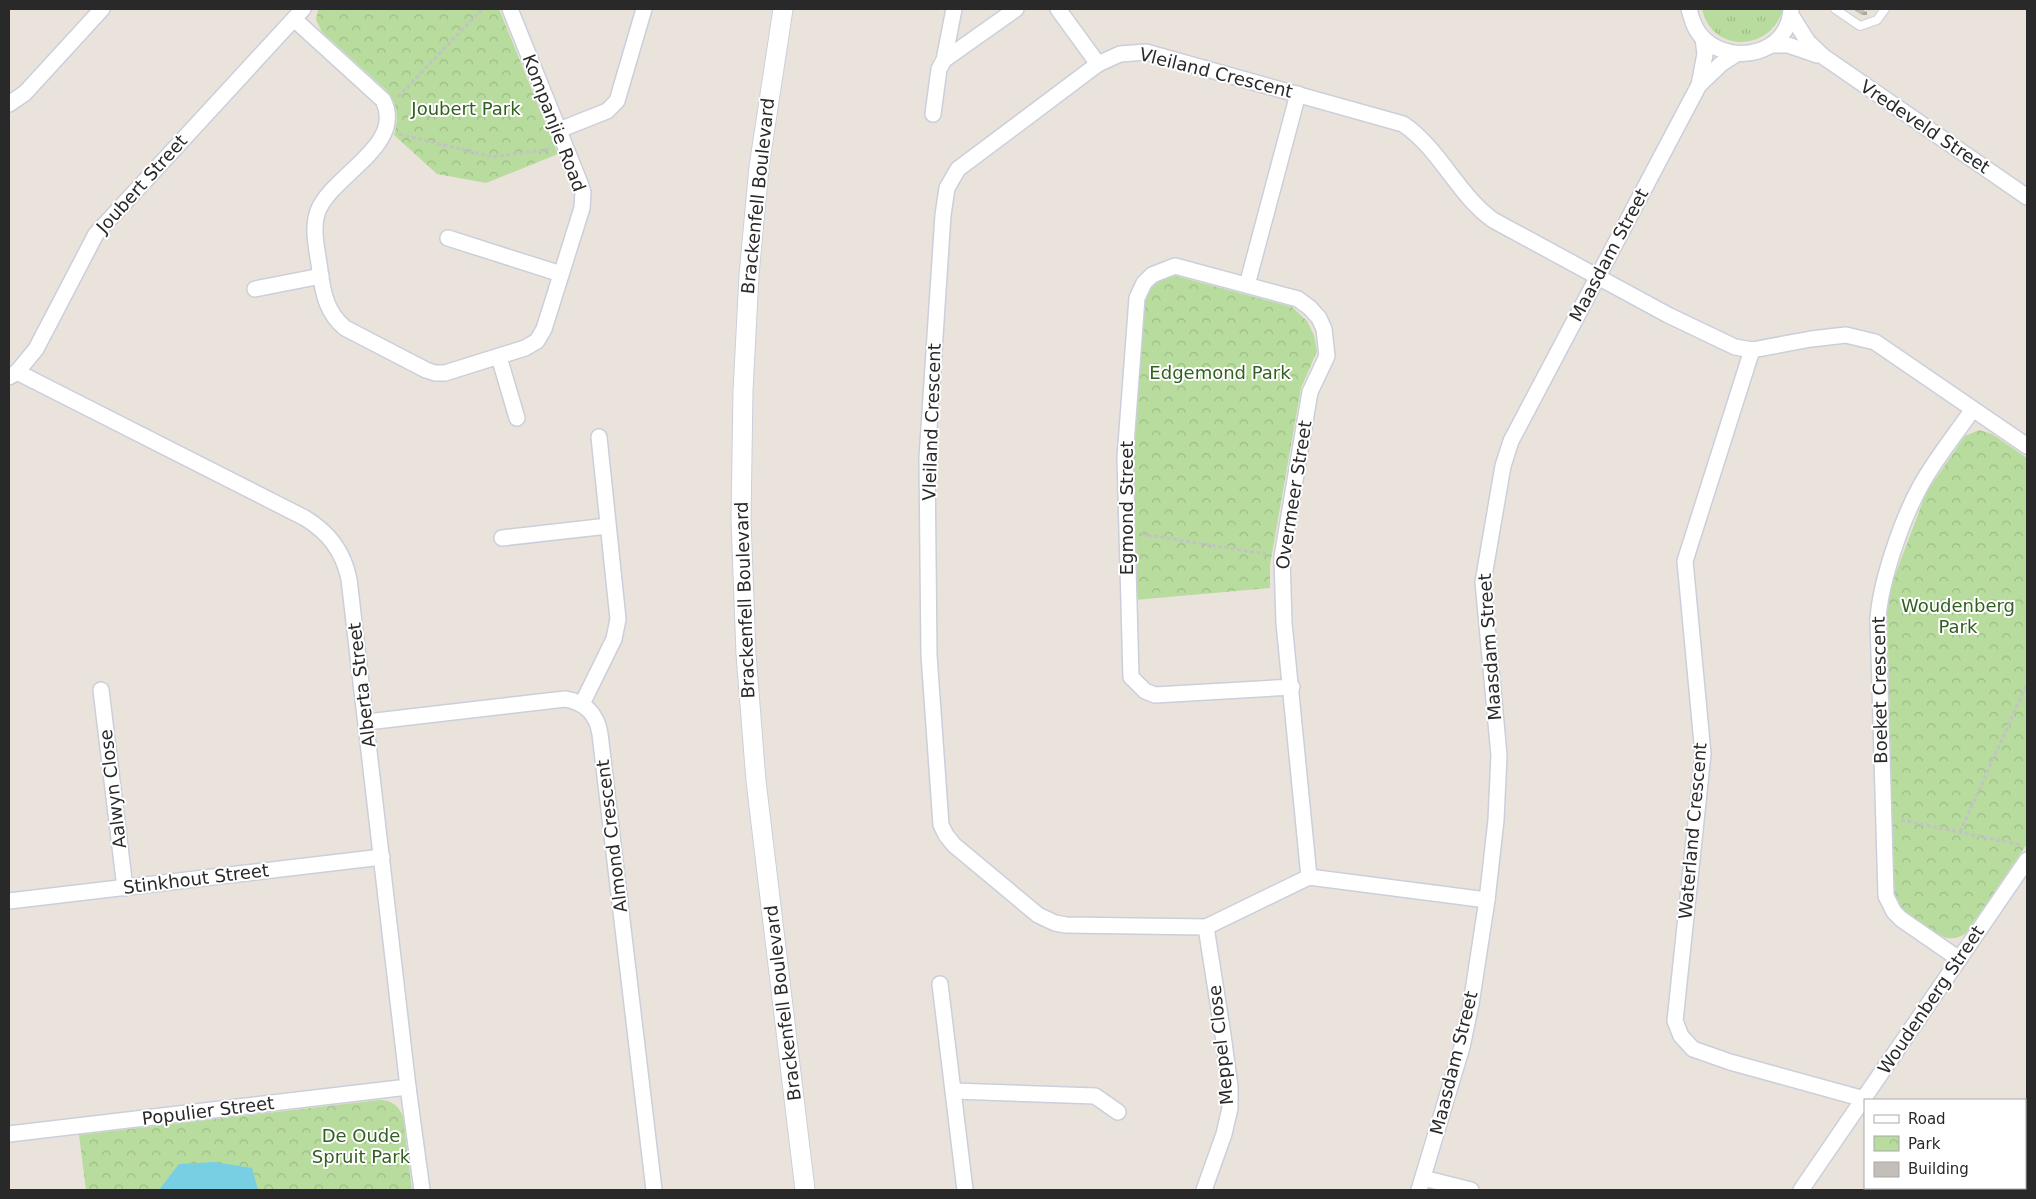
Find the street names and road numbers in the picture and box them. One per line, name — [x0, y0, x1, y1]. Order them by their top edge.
street label: Vleiland Crescent — [1137, 43, 1295, 102]
street label: Kompanjie Road — [519, 51, 590, 194]
street label: Vredeveld Street — [1857, 76, 1994, 178]
street label: Brackenfell Boulevard — [737, 97, 778, 295]
street label: Joubert Street — [91, 130, 191, 238]
street label: Maasdam Street — [1565, 185, 1652, 325]
street label: Vleiland Crescent — [918, 343, 945, 501]
street label: Overmeer Street — [1271, 419, 1316, 571]
street label: Egmond Street — [1116, 441, 1137, 575]
street label: Brackenfell Boulevard — [731, 501, 758, 699]
street label: Maasdam Street — [1474, 573, 1505, 721]
street label: Boeket Crescent — [1868, 616, 1891, 764]
street label: Alberta Street — [343, 621, 380, 749]
street label: Aalwyn Close — [95, 728, 130, 850]
street label: Waterland Crescent — [1674, 742, 1711, 920]
street label: Almond Crescent — [592, 758, 631, 914]
street label: Stinkhout Street — [122, 859, 270, 898]
street label: Brackenfell Boulevard — [760, 904, 805, 1102]
street label: Woudenberg Street — [1873, 922, 1988, 1078]
street label: Meppel Close — [1204, 984, 1237, 1106]
street label: Maasdam Street — [1426, 989, 1482, 1137]
street label: Populier Street — [141, 1092, 275, 1129]

